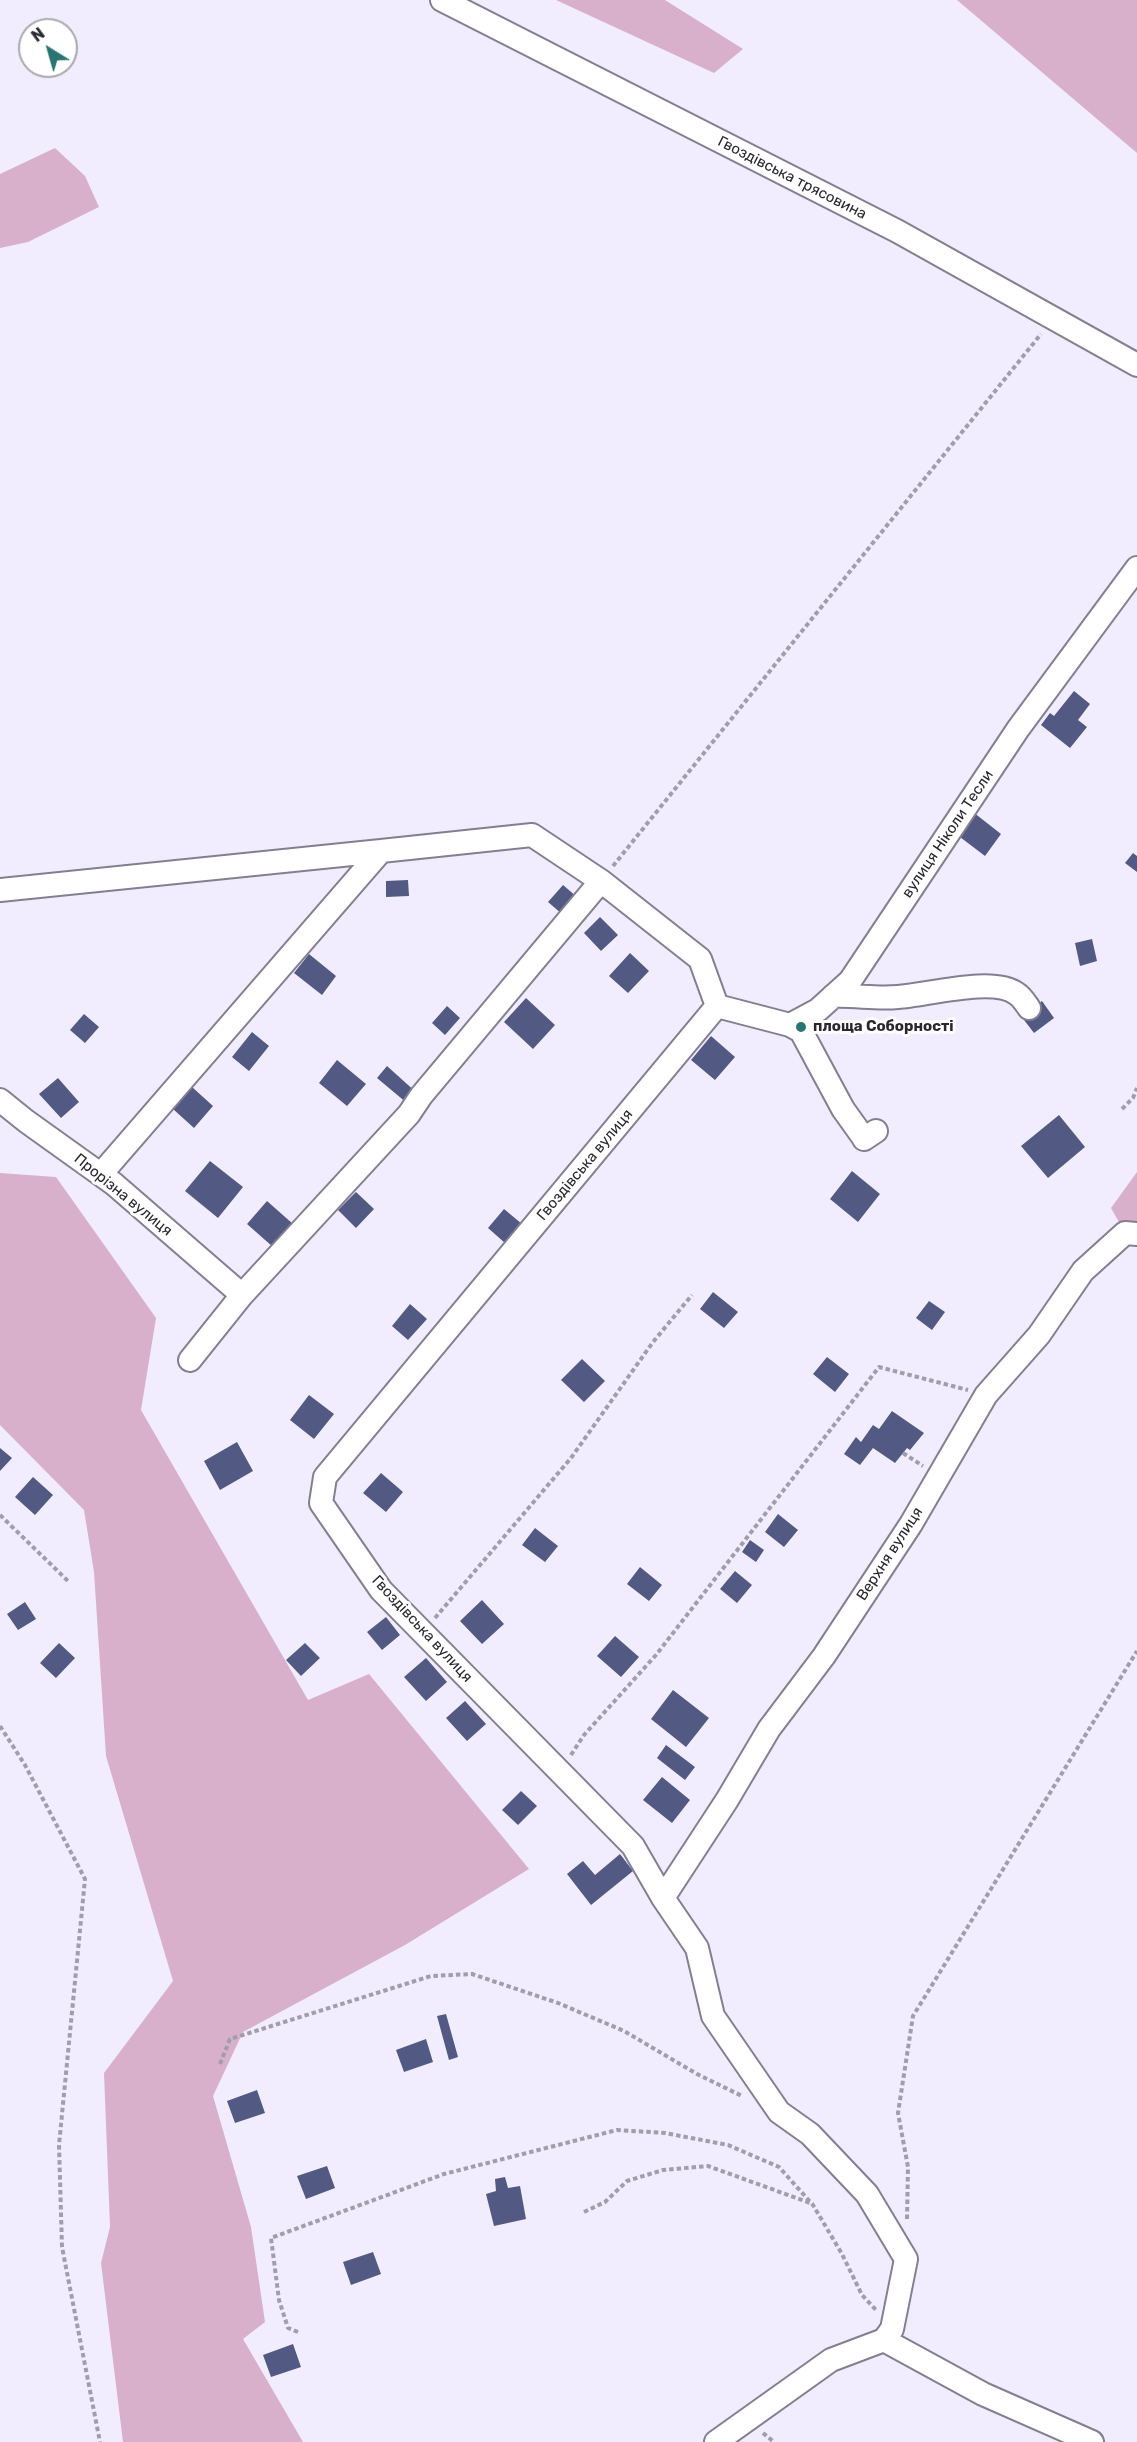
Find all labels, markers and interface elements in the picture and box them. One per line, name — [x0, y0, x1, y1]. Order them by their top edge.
north arrow — [18, 18, 78, 78]
text: N — [28, 24, 48, 46]
street label: Гвоздівська трясовина — [715, 133, 869, 223]
street label: вулиця Ніколи Тесли — [899, 767, 997, 901]
place label: площа Соборності — [813, 1018, 954, 1036]
marker: площа Соборності — [794, 1020, 808, 1034]
street label: Гвоздівська вулиця — [533, 1106, 637, 1224]
street label: Прорізна вулиця — [70, 1150, 176, 1240]
street label: Верхня вулиця — [853, 1504, 927, 1604]
street label: Гвоздівська вулиця — [368, 1572, 476, 1686]

